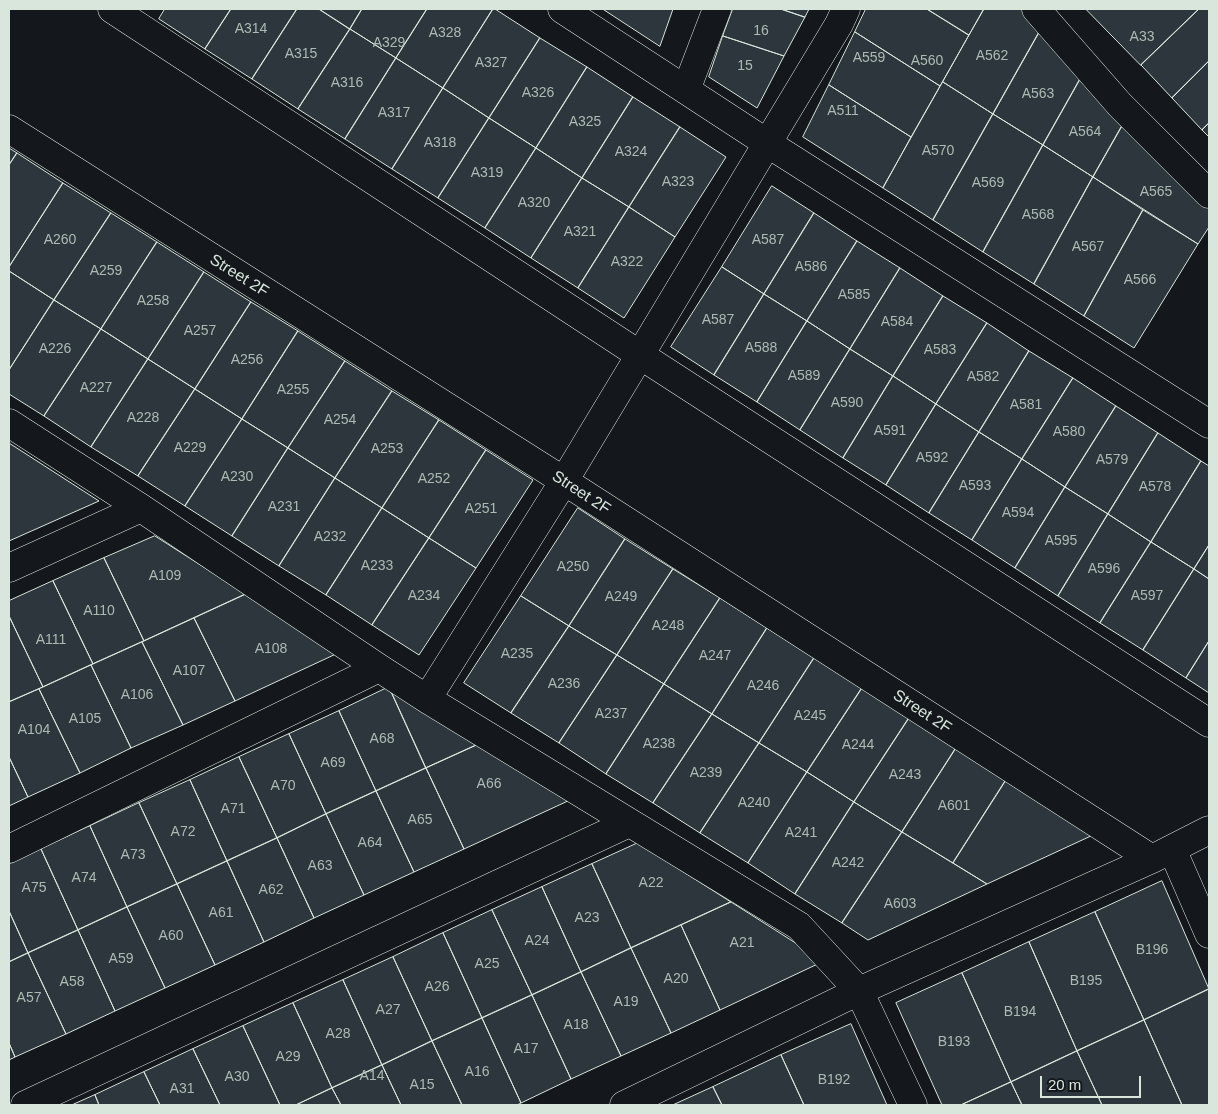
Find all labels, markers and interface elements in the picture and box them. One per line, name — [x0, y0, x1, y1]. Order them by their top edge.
house number: A314 — [235, 21, 267, 37]
house number: 16 — [753, 23, 769, 39]
house number: A328 — [429, 25, 461, 41]
house number: A33 — [1130, 29, 1154, 45]
house number: A329 — [373, 35, 405, 51]
house number: A315 — [285, 46, 317, 62]
house number: A562 — [976, 48, 1008, 64]
house number: A559 — [853, 50, 885, 66]
house number: A560 — [911, 53, 943, 69]
house number: A327 — [475, 55, 507, 71]
house number: 15 — [737, 58, 753, 74]
house number: A316 — [331, 75, 363, 91]
house number: A326 — [522, 85, 554, 101]
house number: A563 — [1022, 86, 1054, 102]
house number: A511 — [827, 103, 859, 119]
house number: A317 — [378, 105, 410, 121]
house number: A325 — [569, 114, 601, 130]
house number: A564 — [1069, 124, 1101, 140]
house number: A318 — [424, 135, 456, 151]
house number: A570 — [922, 143, 954, 159]
house number: A324 — [615, 144, 647, 160]
house number: A319 — [471, 165, 503, 181]
house number: A323 — [662, 174, 694, 190]
house number: A569 — [972, 175, 1004, 191]
house number: A565 — [1140, 184, 1172, 200]
house number: A320 — [518, 195, 550, 211]
house number: A568 — [1022, 207, 1054, 223]
house number: A321 — [564, 224, 596, 240]
house number: A260 — [44, 232, 76, 248]
house number: A587 — [752, 232, 784, 248]
house number: A567 — [1072, 239, 1104, 255]
street label: Street 2F — [206, 250, 272, 302]
house number: A322 — [611, 254, 643, 270]
house number: A586 — [795, 259, 827, 275]
house number: A259 — [90, 263, 122, 279]
house number: A566 — [1124, 272, 1156, 288]
house number: A585 — [838, 287, 870, 303]
house number: A258 — [137, 293, 169, 309]
house number: A587 — [702, 312, 734, 328]
house number: A584 — [881, 314, 913, 330]
house number: A257 — [184, 323, 216, 339]
house number: A588 — [745, 340, 777, 356]
house number: A226 — [39, 341, 71, 357]
house number: A583 — [924, 342, 956, 358]
house number: A256 — [231, 352, 263, 368]
house number: A589 — [788, 368, 820, 384]
house number: A582 — [967, 369, 999, 385]
house number: A227 — [80, 380, 112, 396]
house number: A255 — [277, 382, 309, 398]
house number: A590 — [831, 395, 863, 411]
house number: A581 — [1010, 397, 1042, 413]
house number: A228 — [127, 410, 159, 426]
house number: A254 — [324, 412, 356, 428]
house number: A591 — [874, 423, 906, 439]
house number: A580 — [1053, 424, 1085, 440]
house number: A229 — [174, 440, 206, 456]
house number: A253 — [371, 441, 403, 457]
house number: A592 — [916, 450, 948, 466]
house number: A579 — [1096, 452, 1128, 468]
street label: Street 2F — [548, 467, 614, 519]
house number: A230 — [221, 469, 253, 485]
house number: A252 — [418, 471, 450, 487]
house number: A593 — [959, 478, 991, 494]
house number: A578 — [1139, 479, 1171, 495]
house number: A231 — [268, 499, 300, 515]
house number: A251 — [465, 501, 497, 517]
house number: A594 — [1002, 505, 1034, 521]
house number: A232 — [314, 529, 346, 545]
house number: A595 — [1045, 533, 1077, 549]
house number: A233 — [361, 558, 393, 574]
house number: A250 — [557, 559, 589, 575]
house number: A596 — [1088, 561, 1120, 577]
house number: A109 — [149, 568, 181, 584]
house number: A234 — [408, 588, 440, 604]
house number: A597 — [1131, 588, 1163, 604]
house number: A249 — [605, 589, 637, 605]
house number: A110 — [83, 603, 115, 619]
house number: A248 — [652, 618, 684, 634]
house number: A111 — [36, 632, 66, 648]
house number: A108 — [255, 641, 287, 657]
house number: A235 — [501, 646, 533, 662]
house number: A247 — [699, 648, 731, 664]
house number: A107 — [173, 663, 205, 679]
house number: A236 — [548, 676, 580, 692]
house number: A246 — [747, 678, 779, 694]
street label: Street 2F — [889, 686, 955, 738]
house number: A106 — [121, 687, 153, 703]
house number: A237 — [595, 706, 627, 722]
house number: A245 — [794, 708, 826, 724]
house number: A105 — [69, 711, 101, 727]
house number: A104 — [18, 722, 50, 738]
house number: A68 — [370, 731, 394, 747]
house number: A238 — [643, 736, 675, 752]
house number: A244 — [842, 737, 874, 753]
house number: A69 — [321, 755, 345, 771]
house number: A239 — [690, 765, 722, 781]
house number: A243 — [889, 767, 921, 783]
house number: A66 — [477, 776, 501, 792]
house number: A70 — [271, 778, 295, 794]
house number: A240 — [738, 795, 770, 811]
house number: A601 — [938, 798, 970, 814]
house number: A71 — [221, 801, 245, 817]
house number: A65 — [408, 812, 432, 828]
house number: A72 — [171, 824, 195, 840]
house number: A241 — [785, 825, 817, 841]
house number: A64 — [358, 835, 382, 851]
house number: A73 — [121, 847, 145, 863]
house number: A242 — [832, 855, 864, 871]
house number: A63 — [308, 858, 332, 874]
house number: A74 — [72, 870, 96, 886]
house number: A22 — [639, 875, 663, 891]
house number: A75 — [22, 880, 46, 896]
house number: A62 — [259, 882, 283, 898]
house number: A603 — [884, 896, 916, 912]
house number: A61 — [209, 905, 233, 921]
house number: A23 — [575, 910, 599, 926]
house number: A60 — [159, 928, 183, 944]
house number: A24 — [525, 933, 549, 949]
house number: A21 — [730, 935, 754, 951]
house number: B196 — [1136, 942, 1168, 958]
house number: A59 — [109, 951, 133, 967]
house number: A25 — [475, 956, 499, 972]
house number: A20 — [664, 971, 688, 987]
house number: B195 — [1070, 973, 1102, 989]
house number: A58 — [60, 974, 84, 990]
house number: A26 — [425, 979, 449, 995]
house number: A57 — [17, 990, 41, 1006]
house number: A19 — [614, 994, 638, 1010]
house number: A27 — [376, 1002, 400, 1018]
house number: B194 — [1004, 1004, 1036, 1020]
house number: A18 — [564, 1017, 588, 1033]
house number: A28 — [326, 1026, 350, 1042]
house number: B193 — [938, 1034, 970, 1050]
house number: A17 — [514, 1041, 538, 1057]
house number: A29 — [276, 1049, 300, 1065]
house number: A16 — [465, 1064, 489, 1080]
scale bar — [1043, 1066, 1144, 1098]
house number: A14 — [360, 1068, 384, 1084]
house number: A30 — [225, 1069, 249, 1085]
house number: B192 — [818, 1072, 850, 1088]
text: 20 m — [1048, 1076, 1081, 1093]
house number: A15 — [410, 1077, 434, 1093]
house number: A31 — [170, 1081, 194, 1097]

